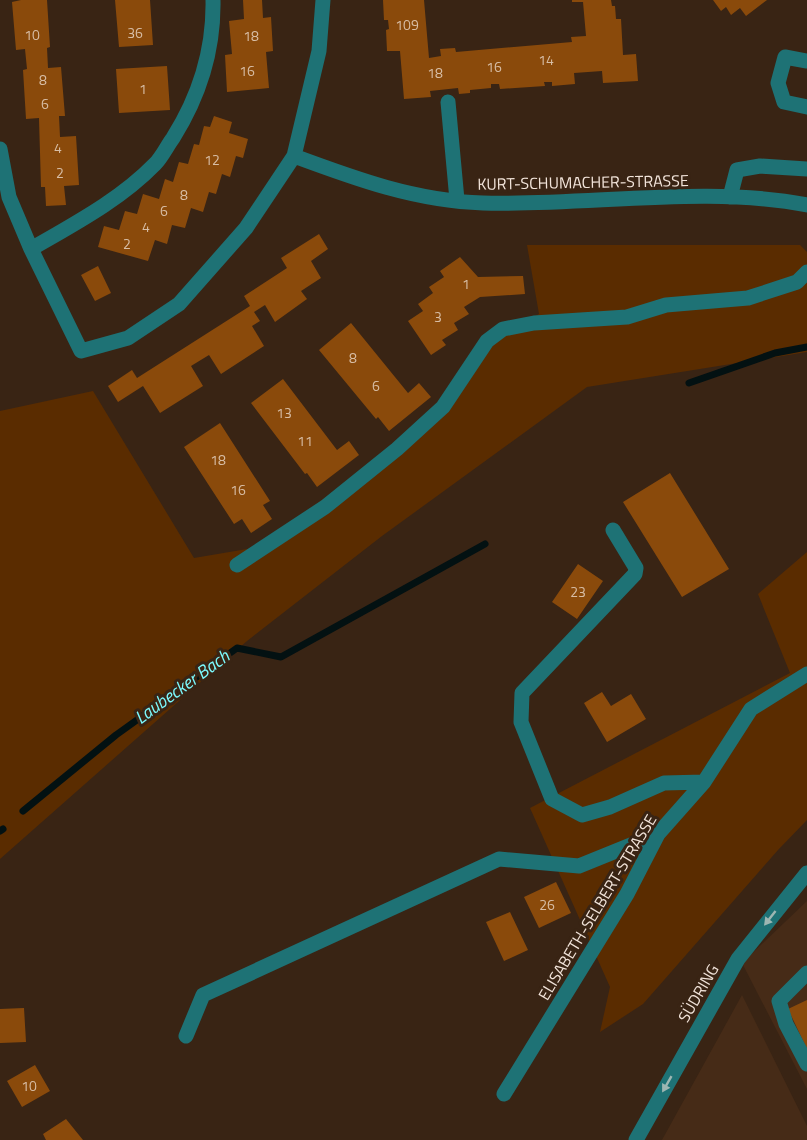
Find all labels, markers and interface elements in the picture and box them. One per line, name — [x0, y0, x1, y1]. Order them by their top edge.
house number: 109 — [395, 14, 419, 35]
house number: 36 — [127, 22, 143, 43]
house number: 10 — [24, 24, 40, 45]
house number: 18 — [243, 25, 259, 46]
house number: 14 — [538, 49, 554, 70]
house number: 16 — [486, 56, 502, 77]
house number: 16 — [239, 60, 255, 81]
house number: 18 — [427, 62, 443, 83]
house number: 8 — [39, 69, 47, 90]
house number: 1 — [139, 78, 147, 99]
house number: 6 — [41, 93, 49, 114]
house number: 4 — [54, 137, 62, 158]
house number: 12 — [204, 149, 220, 170]
house number: 2 — [56, 162, 64, 183]
street label: KURT-SCHUMACHER-STRASSE — [477, 168, 689, 196]
house number: 8 — [180, 184, 188, 205]
house number: 6 — [160, 200, 168, 221]
house number: 4 — [142, 216, 150, 237]
house number: 2 — [123, 233, 131, 254]
house number: 1 — [462, 273, 470, 294]
house number: 3 — [434, 306, 442, 327]
house number: 8 — [349, 347, 357, 368]
house number: 6 — [372, 375, 380, 396]
house number: 13 — [276, 402, 292, 423]
house number: 11 — [297, 430, 313, 451]
house number: 18 — [210, 449, 226, 470]
house number: 16 — [230, 479, 246, 500]
house number: 23 — [570, 581, 586, 602]
water label: Laubecker Bach — [129, 642, 236, 730]
street label: ELISABETH-SELBERT-STRASSE — [532, 809, 662, 1004]
house number: 26 — [539, 894, 555, 915]
one-way arrow — [764, 911, 776, 926]
street label: SÜDRING — [672, 959, 724, 1027]
house number: 10 — [21, 1075, 37, 1096]
one-way arrow — [662, 1076, 672, 1093]

